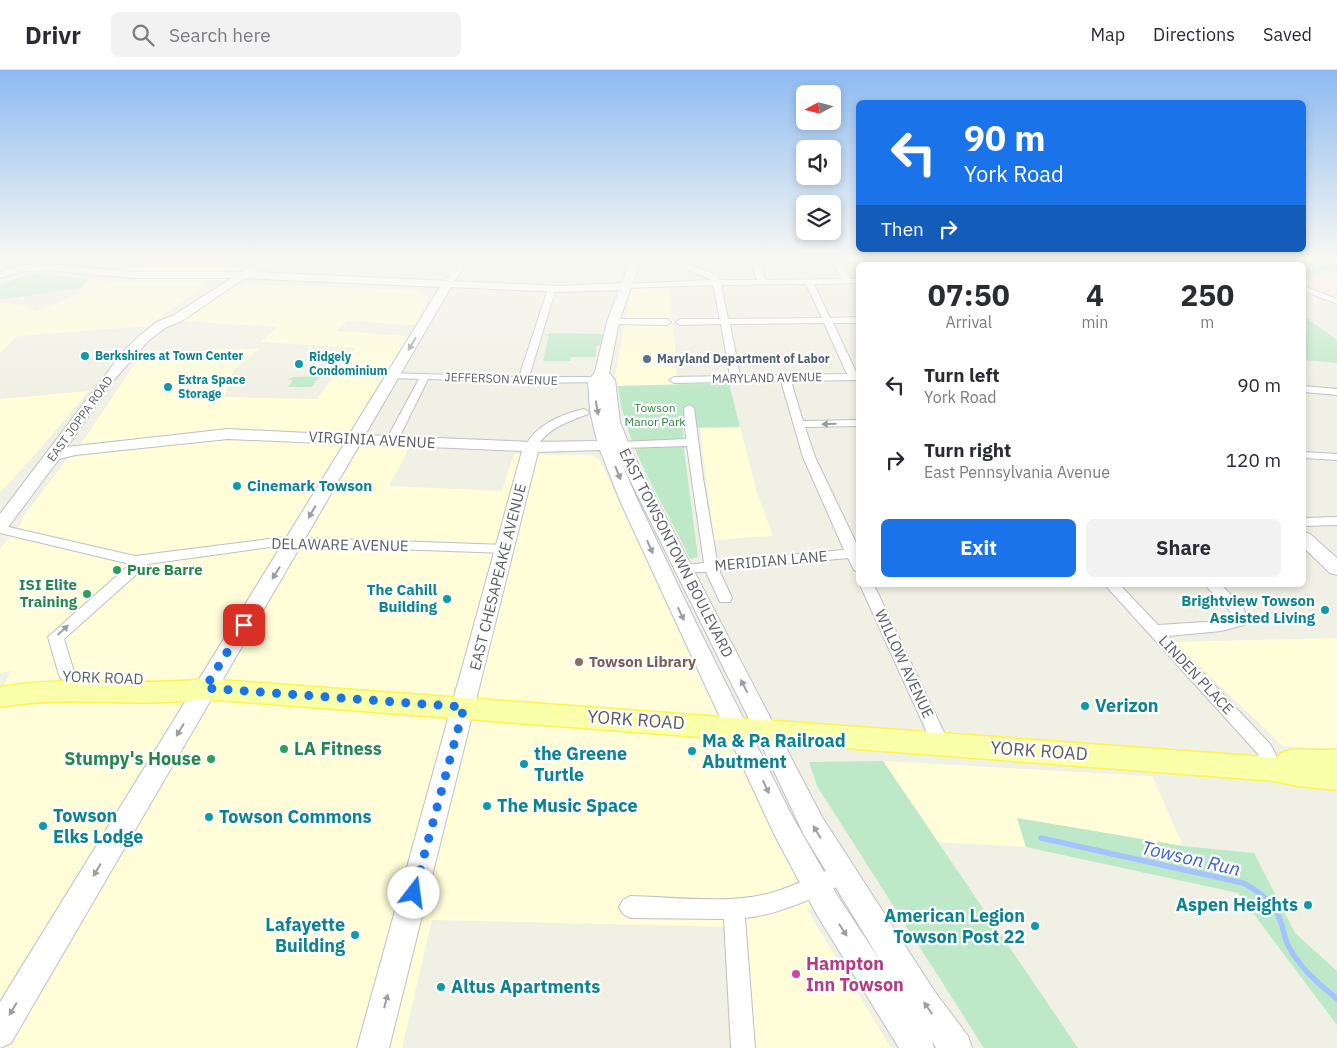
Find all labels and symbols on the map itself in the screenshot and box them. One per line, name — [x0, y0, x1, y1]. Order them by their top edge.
north arrow — [796, 85, 841, 130]
one-way arrow — [407, 337, 416, 350]
place label: Berkshires at Town Center — [95, 348, 244, 363]
place label: Ridgely Condominium — [309, 349, 387, 378]
marker: Berkshires at Town Center — [79, 350, 91, 362]
place label: Maryland Department of Labor — [657, 351, 830, 366]
marker: Maryland Department of Labor — [641, 353, 653, 365]
marker: Ridgely Condominium — [293, 358, 305, 370]
street label: JEFFERSON AVENUE — [444, 369, 558, 388]
street label: MARYLAND AVENUE — [712, 369, 822, 386]
place label: Extra Space Storage — [178, 372, 246, 401]
street label: EAST JOPPA ROAD — [44, 373, 116, 464]
marker: Extra Space Storage — [162, 381, 174, 393]
park label: Towson Manor Park — [624, 400, 686, 429]
one-way arrow — [593, 401, 601, 417]
one-way arrow — [821, 420, 837, 428]
street label: VIRGINIA AVENUE — [308, 427, 436, 452]
street label: EAST TOWSONTOWN BOULEVARD — [615, 445, 738, 660]
one-way arrow — [614, 466, 622, 480]
place label: Cinemark Towson — [247, 476, 372, 495]
marker: Cinemark Towson — [231, 480, 243, 492]
street label: EAST CHESAPEAKE AVENUE — [465, 482, 530, 672]
one-way arrow — [308, 506, 317, 519]
street label: DELAWARE AVENUE — [271, 534, 409, 555]
one-way arrow — [647, 540, 655, 554]
street label: MERIDIAN LANE — [714, 546, 828, 575]
place label: Pure Barre — [127, 560, 203, 579]
marker: Pure Barre — [111, 564, 123, 576]
one-way arrow — [271, 567, 280, 580]
place label: ISI Elite Training — [19, 575, 78, 611]
place label: The Cahill Building — [367, 580, 438, 616]
marker: ISI Elite Training — [81, 588, 93, 600]
place label: Brightview Towson Assisted Living — [1181, 591, 1316, 627]
marker: The Cahill Building — [441, 593, 453, 605]
pin — [223, 604, 265, 646]
marker: Brightview Towson Assisted Living — [1319, 604, 1331, 616]
street label: WILLOW AVENUE — [871, 606, 938, 721]
one-way arrow — [678, 607, 686, 621]
one-way arrow — [57, 624, 69, 636]
street label: LINDEN PLACE — [1155, 631, 1238, 718]
place label: Towson Library — [589, 652, 696, 671]
marker: Towson Library — [573, 656, 585, 668]
street label: YORK ROAD — [62, 667, 144, 688]
one-way arrow — [740, 679, 748, 693]
place label: Verizon — [1095, 694, 1159, 717]
marker: Verizon — [1079, 700, 1091, 712]
street label: YORK ROAD — [587, 705, 685, 734]
one-way arrow — [175, 724, 184, 737]
place label: Ma & Pa Railroad Abutment — [702, 729, 846, 773]
street label: YORK ROAD — [990, 736, 1088, 765]
place label: LA Fitness — [294, 737, 382, 760]
place label: the Greene Turtle — [534, 742, 627, 786]
marker: LA Fitness — [278, 743, 290, 755]
marker: Ma & Pa Railroad Abutment — [686, 745, 698, 757]
place label: Stumpy's House — [64, 747, 201, 770]
marker: Stumpy's House — [205, 753, 217, 765]
marker: the Greene Turtle — [518, 758, 530, 770]
one-way arrow — [762, 780, 770, 794]
place label: The Music Space — [497, 794, 638, 817]
marker: The Music Space — [481, 800, 493, 812]
place label: Towson Elks Lodge — [53, 804, 143, 848]
place label: Towson Commons — [219, 805, 372, 828]
marker: Towson Commons — [203, 811, 215, 823]
marker: Towson Elks Lodge — [37, 820, 49, 832]
one-way arrow — [813, 826, 822, 839]
water label: Towson Run — [1139, 835, 1243, 881]
one-way arrow — [92, 863, 101, 876]
position arrow — [387, 866, 439, 918]
place label: Aspen Heights — [1176, 893, 1298, 916]
marker: Aspen Heights — [1302, 899, 1314, 911]
place label: American Legion Towson Post 22 — [884, 904, 1025, 948]
place label: Lafayette Building — [265, 913, 345, 957]
marker: American Legion Towson Post 22 — [1029, 920, 1041, 932]
one-way arrow — [838, 923, 848, 937]
marker: Lafayette Building — [349, 929, 361, 941]
place label: Hampton Inn Towson — [806, 952, 904, 996]
marker: Hampton Inn Towson — [790, 968, 802, 980]
place label: Altus Apartments — [451, 975, 600, 998]
marker: Altus Apartments — [435, 981, 447, 993]
one-way arrow — [382, 993, 390, 1008]
one-way arrow — [923, 1001, 933, 1015]
one-way arrow — [9, 1003, 18, 1016]

